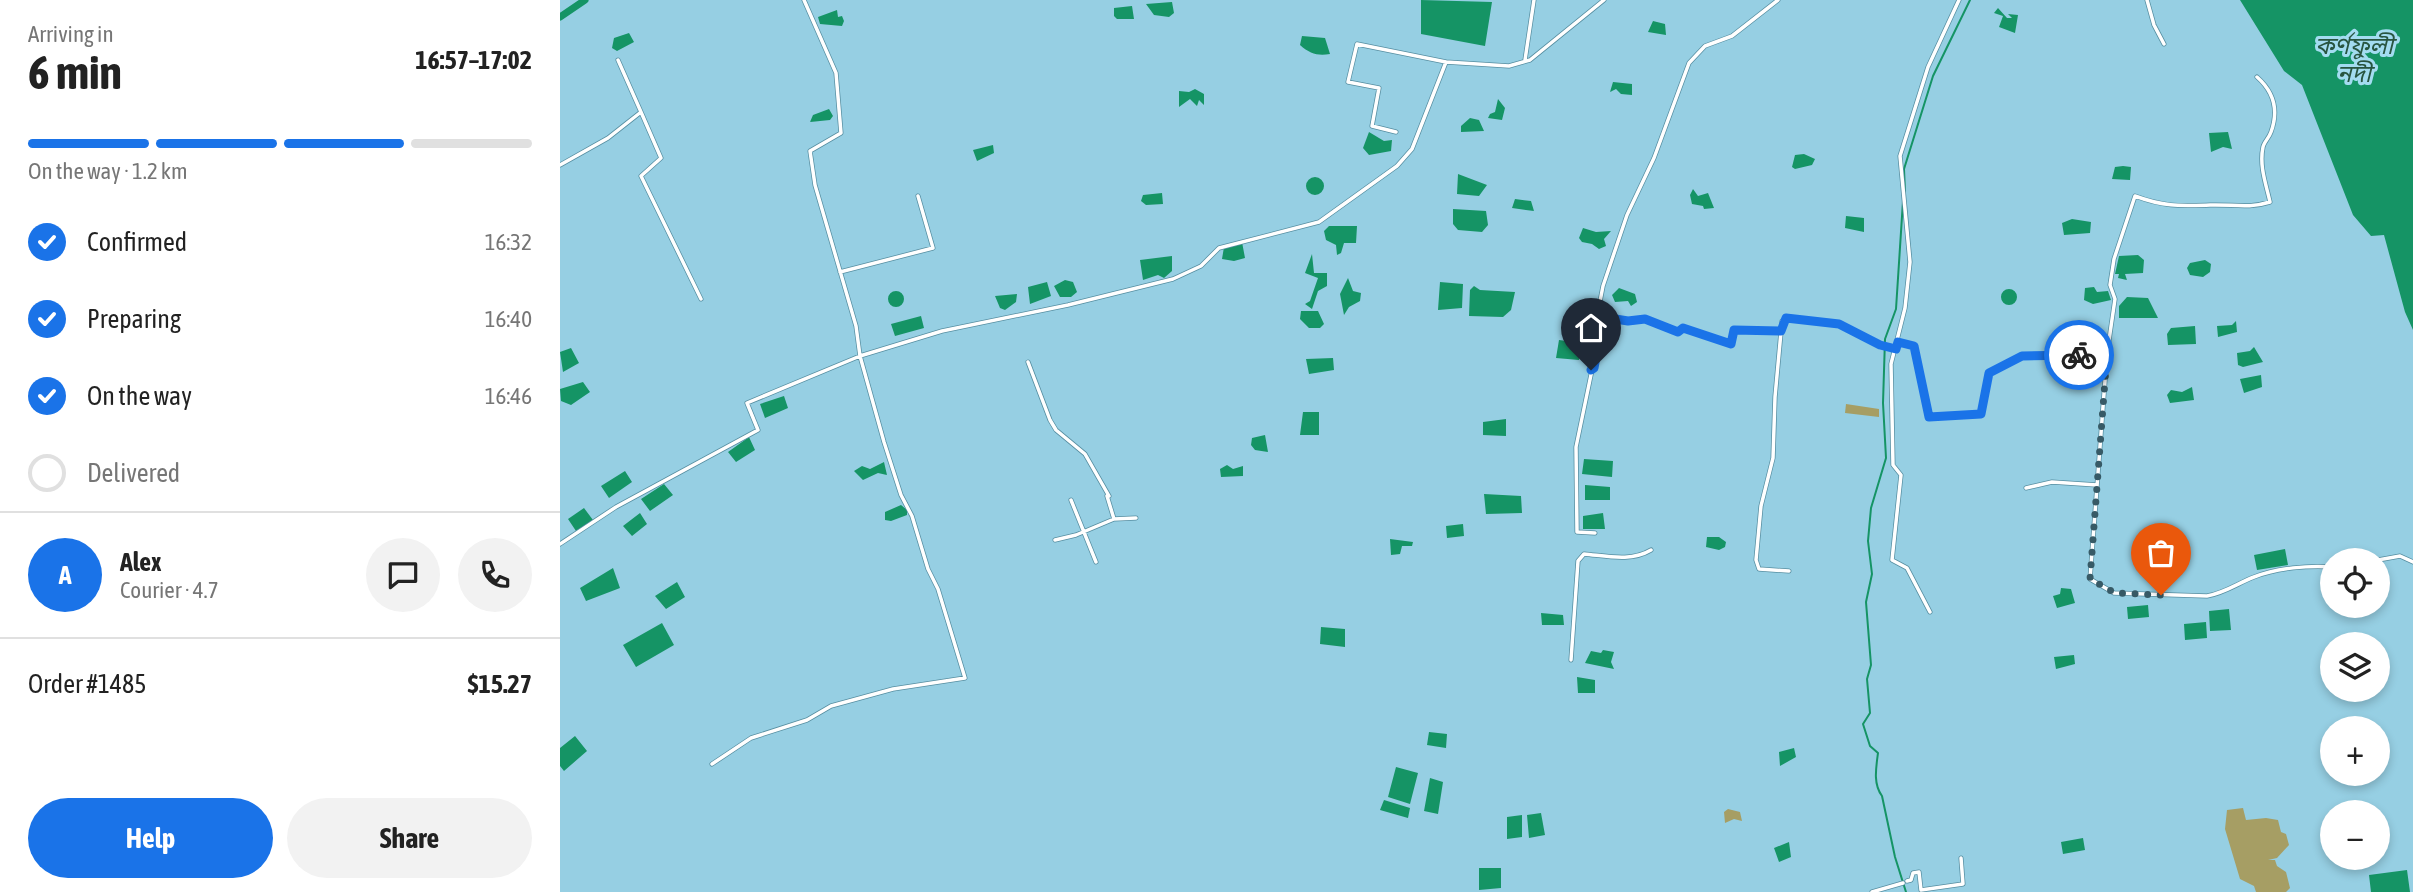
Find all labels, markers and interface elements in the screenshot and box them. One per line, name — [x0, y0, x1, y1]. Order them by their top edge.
text: Arriving in — [28, 21, 114, 47]
water label: কর্ণফুলী নদী — [2315, 31, 2398, 87]
text: 16:57–17:02 — [415, 45, 532, 75]
text: 6 min — [28, 46, 122, 99]
text: On the way · 1.2 km — [28, 158, 188, 184]
icon: check — [28, 223, 66, 261]
text: Confirmed — [87, 227, 187, 257]
text: 16:32 — [485, 229, 532, 255]
pin — [1561, 298, 1621, 370]
icon: check — [28, 300, 66, 338]
text: Preparing — [87, 304, 181, 334]
text: 16:40 — [485, 306, 532, 332]
icon: home — [1572, 309, 1610, 347]
courier — [2044, 320, 2114, 390]
icon: bike — [2060, 336, 2098, 374]
icon: check — [28, 377, 66, 415]
text: On the way — [87, 381, 192, 411]
text: 16:46 — [485, 383, 532, 409]
text: Delivered — [87, 458, 180, 488]
pin — [2131, 523, 2191, 595]
icon: bag — [2142, 534, 2180, 572]
button: chat — [366, 538, 440, 612]
button: phone — [458, 538, 532, 612]
text: Alex — [120, 547, 161, 577]
map controls — [2320, 548, 2390, 870]
button: locate — [2320, 548, 2390, 618]
text: A — [59, 560, 71, 590]
text: Courier · 4.7 — [120, 577, 219, 603]
button: layers — [2320, 632, 2390, 702]
text: Order #1485 — [28, 669, 147, 699]
text: $15.27 — [468, 669, 532, 699]
button: + — [2320, 716, 2390, 786]
button: Help — [28, 798, 273, 878]
button: Share — [287, 798, 532, 878]
button: − — [2320, 800, 2390, 870]

